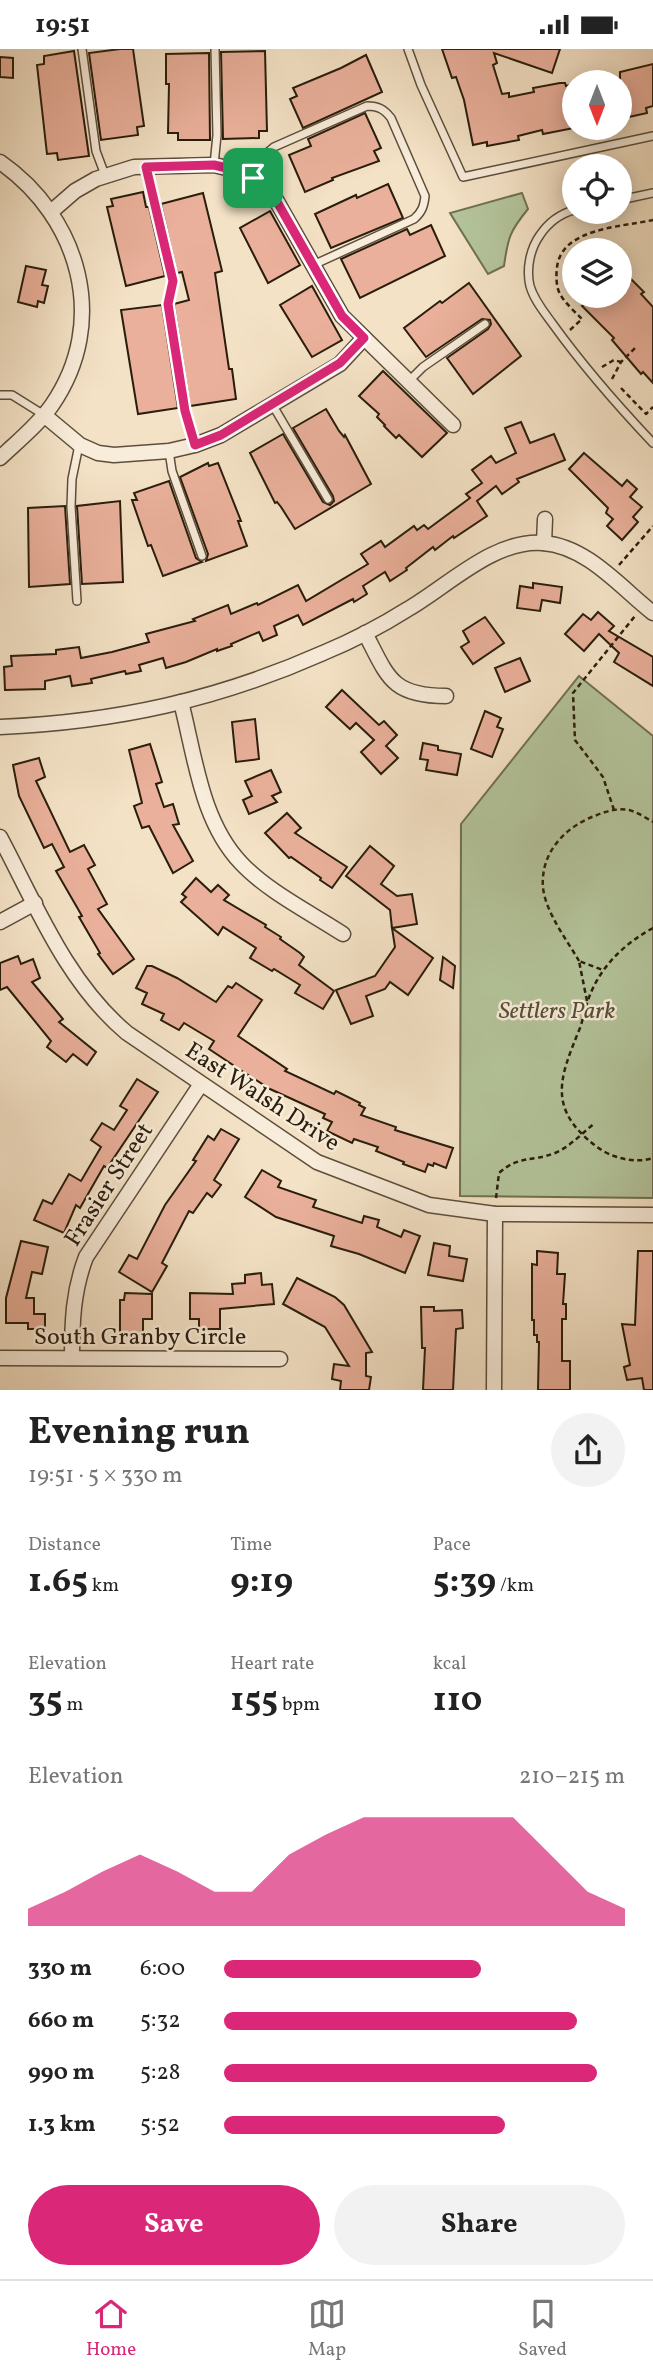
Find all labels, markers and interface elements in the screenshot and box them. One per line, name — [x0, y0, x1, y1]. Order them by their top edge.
text: 19:51 — [35, 7, 90, 43]
north arrow — [562, 70, 632, 140]
map controls — [562, 70, 632, 308]
pin — [223, 148, 283, 208]
button: locate — [562, 154, 632, 224]
icon: arrive — [234, 159, 272, 197]
button: layers — [562, 238, 632, 308]
park label: Settlers Park — [499, 995, 615, 1029]
street label: East Walsh Drive — [178, 1035, 346, 1161]
street label: Frasier Street — [57, 1117, 162, 1254]
street label: South Granby Circle — [34, 1321, 246, 1355]
text: Evening run — [28, 1407, 250, 1460]
button: share — [551, 1413, 625, 1487]
text: 19:51 · 5 × 330 m — [28, 1460, 183, 1492]
text: Distance — [28, 1532, 101, 1558]
text: Time — [230, 1532, 272, 1558]
text: Pace — [433, 1532, 471, 1558]
text: 1.65 — [28, 1558, 88, 1606]
text: 9:19 — [230, 1558, 293, 1606]
text: 5:39 — [433, 1558, 496, 1606]
text: km — [88, 1573, 119, 1599]
text: /km — [496, 1573, 534, 1599]
text: Elevation — [28, 1651, 107, 1677]
text: Heart rate — [230, 1651, 314, 1677]
text: kcal — [433, 1651, 466, 1677]
text: 35 — [28, 1677, 63, 1725]
text: 155 — [230, 1677, 278, 1725]
text: 110 — [433, 1677, 482, 1725]
text: m — [63, 1692, 83, 1718]
text: bpm — [278, 1692, 320, 1718]
text: Elevation — [28, 1761, 124, 1793]
text: 210–215 m — [519, 1761, 625, 1793]
text: 330 m — [28, 1953, 92, 1985]
text: 6:00 — [140, 1953, 185, 1985]
text: 660 m — [28, 2005, 94, 2037]
text: 5:32 — [140, 2005, 181, 2037]
text: 990 m — [28, 2057, 95, 2089]
text: 5:28 — [140, 2057, 181, 2089]
text: 1.3 km — [28, 2109, 96, 2141]
text: 5:52 — [140, 2109, 180, 2141]
button: Save — [28, 2185, 320, 2265]
button: Share — [334, 2185, 625, 2265]
tab: Home — [86, 2295, 136, 2363]
tab: Map — [308, 2295, 346, 2363]
tab: Saved — [518, 2295, 567, 2363]

